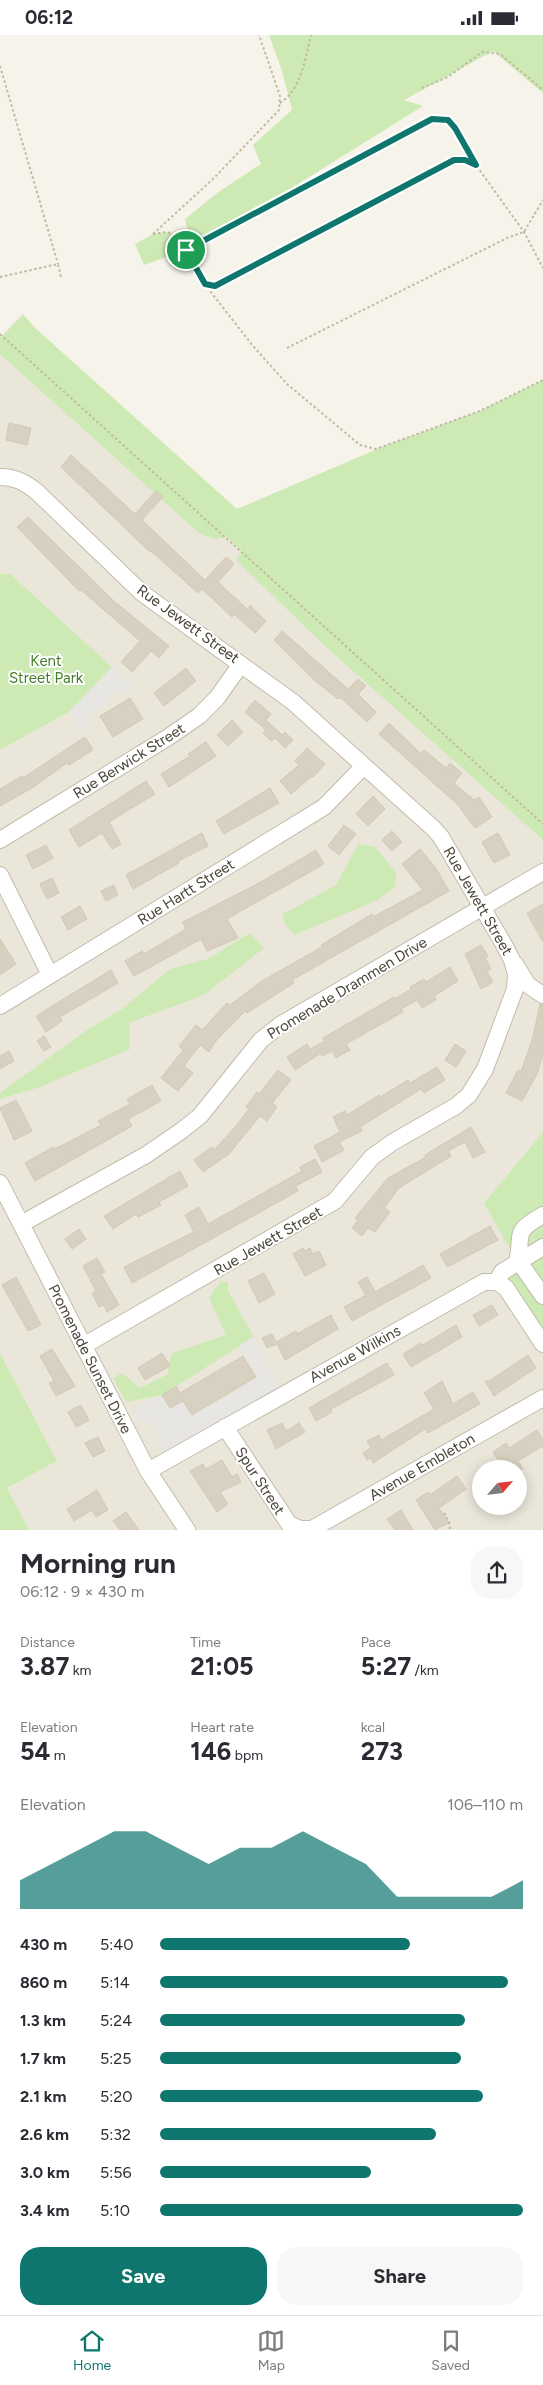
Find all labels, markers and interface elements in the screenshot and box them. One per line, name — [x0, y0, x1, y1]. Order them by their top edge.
text: 06:12 — [25, 6, 73, 29]
pin — [165, 229, 207, 271]
icon: arrive — [172, 236, 200, 264]
street label: Rue Jewett Street — [133, 581, 243, 667]
park label: Kent Street Park — [9, 652, 84, 687]
street label: Rue Berwick Street — [70, 719, 188, 803]
street label: Rue Jewett Street — [440, 844, 517, 959]
street label: Rue Hartt Street — [134, 855, 238, 929]
street label: Promenade Drammen Drive — [264, 933, 430, 1043]
street label: Rue Jewett Street — [211, 1202, 326, 1279]
street label: Promenade Sunset Drive — [44, 1281, 136, 1437]
street label: Avenue Wilkins — [306, 1321, 404, 1387]
street label: Avenue Embleton — [366, 1429, 478, 1505]
street label: Spur Street — [231, 1444, 289, 1519]
north arrow — [472, 1460, 528, 1515]
map controls — [472, 1460, 527, 1515]
text: Morning run — [20, 1546, 176, 1580]
button: share — [471, 1547, 523, 1599]
text: 06:12 · 9 × 430 m — [20, 1582, 144, 1601]
text: Distance — [20, 1634, 75, 1651]
text: Time — [190, 1634, 221, 1651]
text: Pace — [361, 1634, 391, 1651]
text: 3.87 — [20, 1651, 69, 1681]
text: 21:05 — [190, 1651, 254, 1681]
text: 5:27 — [361, 1651, 411, 1681]
text: km — [69, 1662, 91, 1679]
text: /km — [411, 1662, 439, 1679]
text: Elevation — [20, 1719, 78, 1736]
text: Heart rate — [190, 1719, 254, 1736]
text: kcal — [361, 1719, 385, 1736]
text: 54 — [20, 1736, 50, 1766]
text: 146 — [190, 1736, 231, 1766]
text: 273 — [361, 1736, 403, 1766]
text: m — [50, 1747, 66, 1764]
text: bpm — [231, 1747, 263, 1764]
text: Elevation — [20, 1795, 86, 1814]
text: 106–110 m — [447, 1795, 523, 1814]
text: 430 m — [20, 1935, 67, 1954]
text: 5:40 — [100, 1935, 133, 1954]
text: 860 m — [20, 1973, 67, 1992]
text: 5:14 — [100, 1973, 130, 1992]
text: 1.3 km — [20, 2011, 66, 2030]
text: 5:24 — [100, 2011, 132, 2030]
text: 1.7 km — [20, 2049, 66, 2068]
text: 5:25 — [100, 2049, 131, 2068]
text: 2.1 km — [20, 2087, 66, 2106]
text: 5:20 — [100, 2087, 132, 2106]
text: 2.6 km — [20, 2125, 69, 2144]
text: 5:32 — [100, 2125, 131, 2144]
text: 3.0 km — [20, 2163, 70, 2182]
text: 5:56 — [100, 2163, 132, 2182]
text: 3.4 km — [20, 2201, 69, 2220]
text: 5:10 — [100, 2201, 130, 2220]
button: Save — [20, 2247, 267, 2305]
button: Share — [277, 2247, 523, 2305]
tab: Home — [73, 2327, 111, 2374]
tab: Map — [257, 2327, 285, 2374]
tab: Saved — [431, 2327, 470, 2374]

